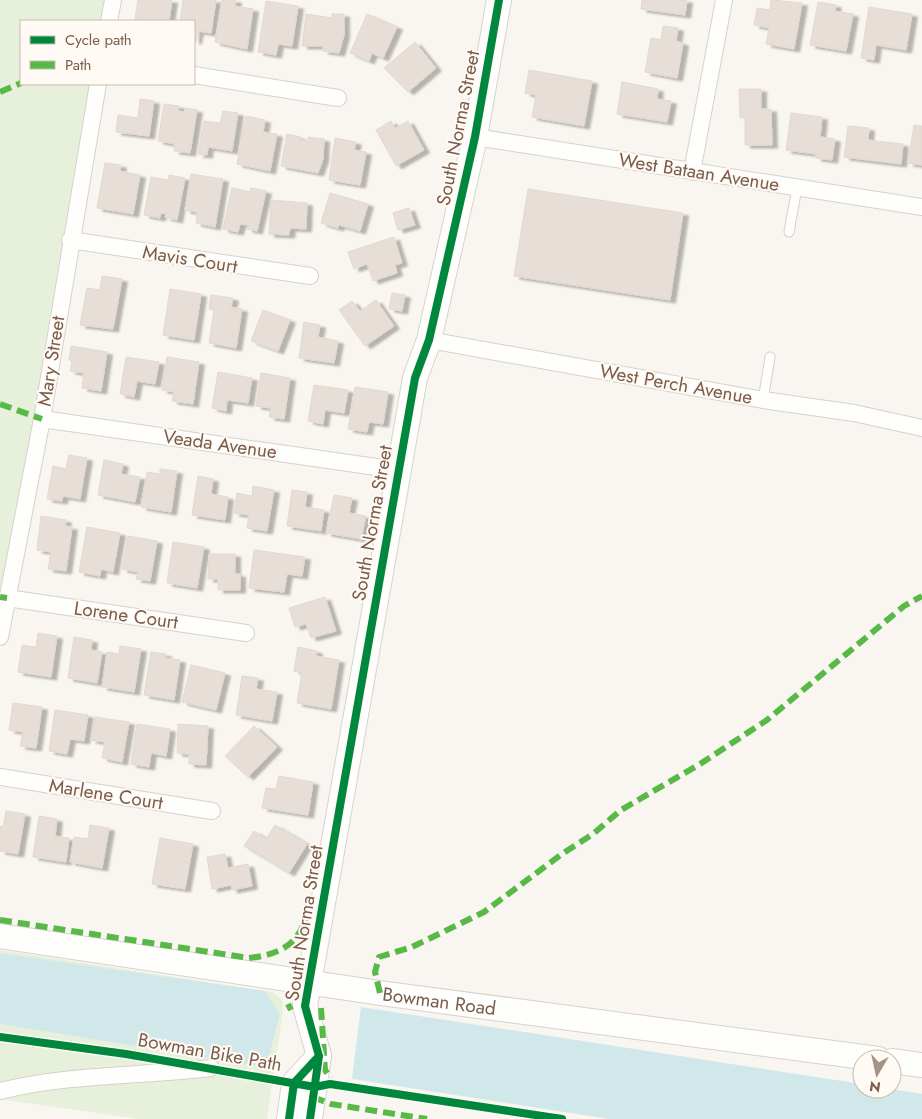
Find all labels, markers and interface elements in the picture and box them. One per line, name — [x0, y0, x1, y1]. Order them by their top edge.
legend — [20, 20, 195, 85]
text: Cycle path — [65, 29, 132, 51]
street label: South Norma Street — [430, 48, 486, 208]
text: Path — [65, 54, 91, 76]
street label: West Bataan Avenue — [617, 146, 782, 198]
street label: Mavis Court — [141, 238, 240, 280]
street label: Mary Street — [31, 314, 72, 408]
street label: West Perch Avenue — [597, 357, 755, 411]
street label: Veada Avenue — [161, 423, 279, 465]
street label: South Norma Street — [345, 443, 399, 603]
street label: Lorene Court — [72, 594, 180, 636]
street label: Marlene Court — [47, 772, 165, 816]
street label: South Norma Street — [278, 843, 330, 1003]
street label: Bowman Road — [381, 980, 498, 1022]
street label: Bowman Bike Path — [136, 1026, 284, 1078]
north arrow — [852, 1049, 902, 1099]
text: N — [868, 1076, 882, 1098]

